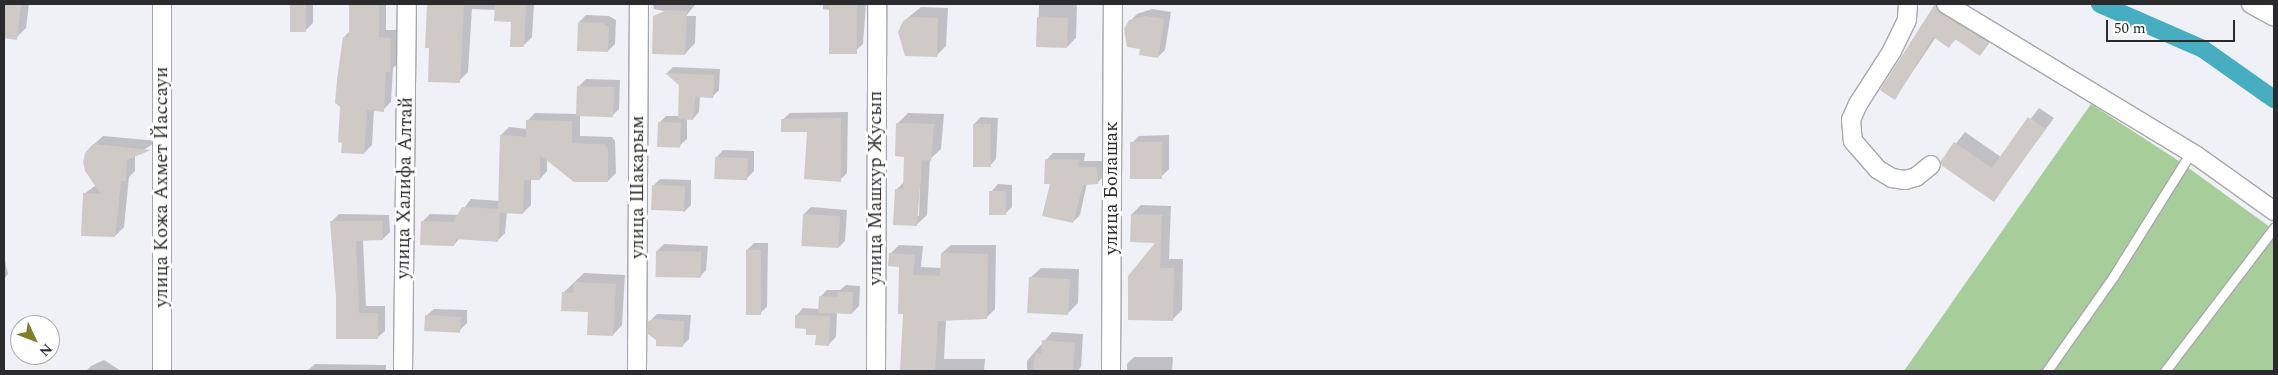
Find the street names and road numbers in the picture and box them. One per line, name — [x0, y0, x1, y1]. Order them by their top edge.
street label: улица Кожа Ахмет Йассауи — [151, 67, 173, 307]
street label: улица Машхур Жусып — [865, 91, 887, 285]
street label: улица Халифа Алтай — [392, 97, 418, 279]
street label: улица Шакарым — [627, 115, 649, 259]
street label: улица Болашак — [1101, 121, 1123, 255]

